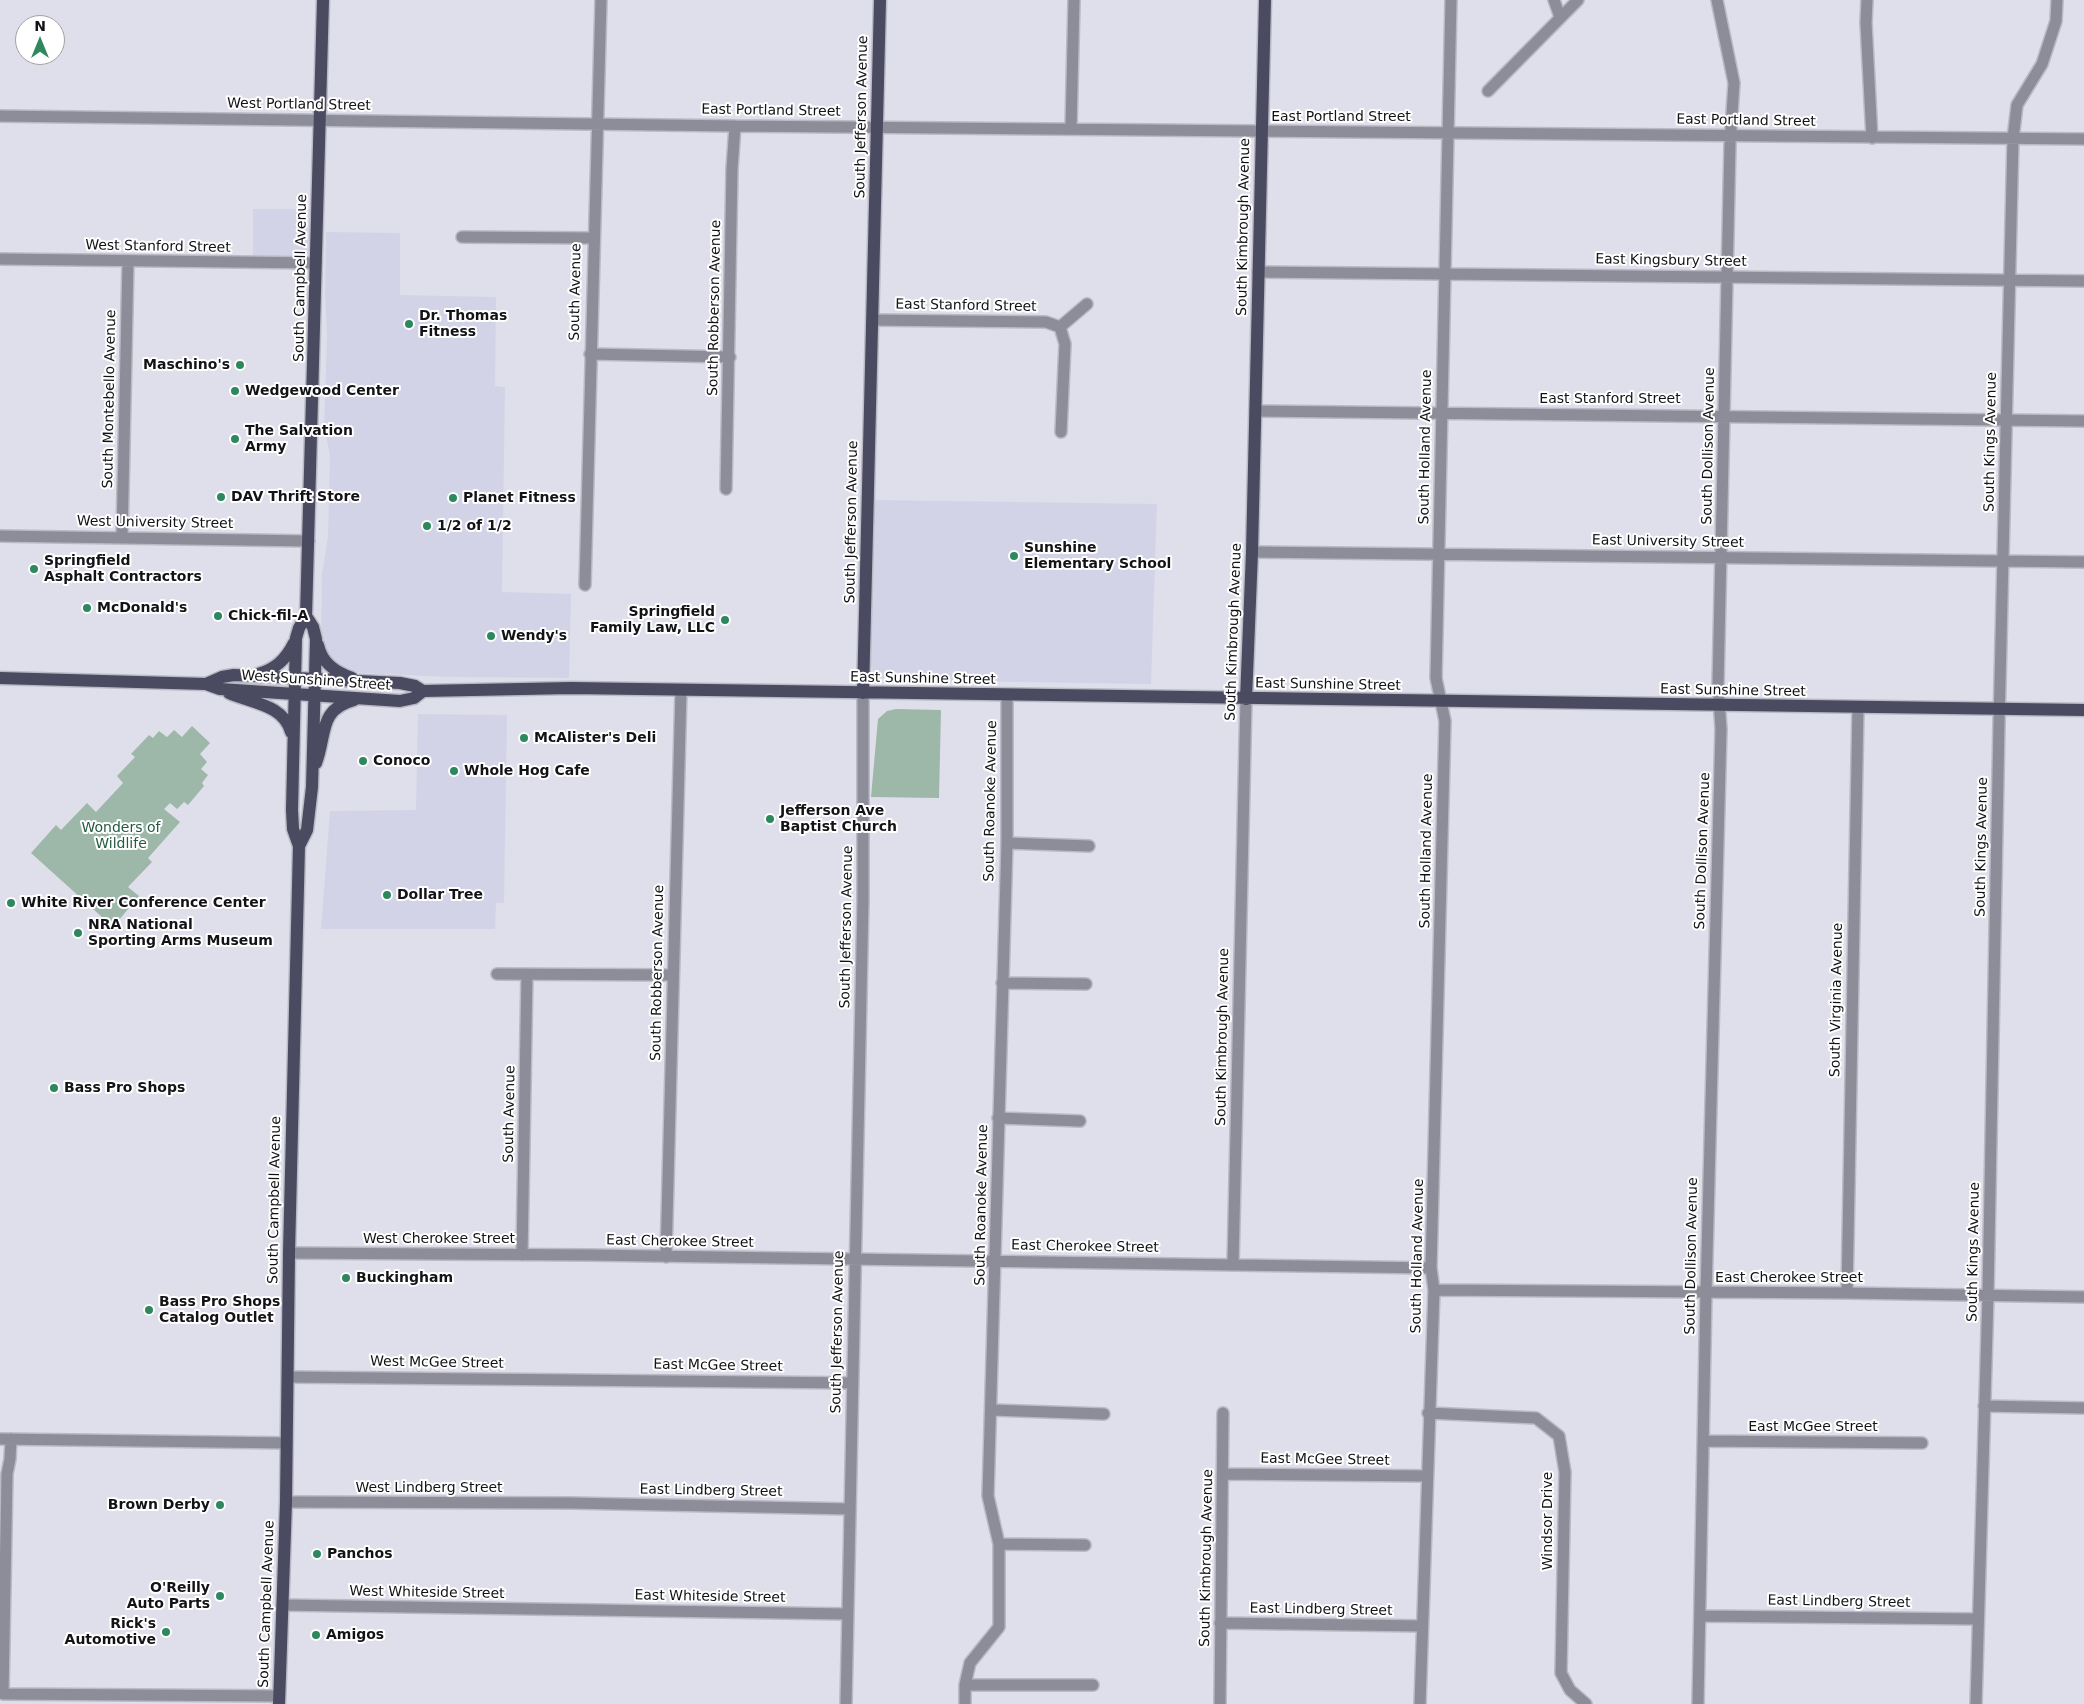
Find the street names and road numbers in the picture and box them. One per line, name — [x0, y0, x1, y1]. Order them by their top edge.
street label: South Jefferson Avenue — [852, 35, 872, 199]
street label: West Portland Street — [227, 95, 371, 115]
street label: East Portland Street — [701, 101, 841, 121]
street label: East Portland Street — [1271, 109, 1411, 125]
street label: East Portland Street — [1676, 111, 1816, 131]
street label: South Kimbrough Avenue — [1234, 138, 1254, 316]
street label: South Campbell Avenue — [291, 194, 311, 362]
street label: South Robberson Avenue — [705, 220, 725, 396]
street label: West Stanford Street — [85, 237, 231, 257]
street label: South Avenue — [567, 243, 585, 341]
street label: East Kingsbury Street — [1595, 251, 1747, 271]
street label: East Stanford Street — [895, 296, 1037, 316]
street label: South Montebello Avenue — [100, 309, 120, 489]
street label: South Dollison Avenue — [1699, 367, 1719, 525]
street label: South Holland Avenue — [1416, 369, 1436, 525]
street label: South Kings Avenue — [1981, 372, 2001, 512]
street label: East Stanford Street — [1539, 391, 1681, 407]
street label: South Jefferson Avenue — [842, 440, 862, 604]
street label: West University Street — [77, 513, 233, 533]
street label: East University Street — [1592, 532, 1744, 552]
street label: South Kimbrough Avenue — [1223, 543, 1245, 721]
street label: West Sunshine Street — [241, 667, 391, 695]
street label: East Sunshine Street — [850, 669, 996, 689]
street label: East Sunshine Street — [1255, 675, 1401, 695]
street label: East Sunshine Street — [1660, 681, 1806, 701]
street label: South Roanoke Avenue — [981, 720, 1001, 882]
street label: South Dollison Avenue — [1692, 772, 1714, 930]
street label: South Holland Avenue — [1417, 773, 1437, 929]
street label: South Kings Avenue — [1972, 777, 1992, 917]
street label: South Jefferson Avenue — [837, 845, 857, 1009]
street label: South Robberson Avenue — [648, 885, 668, 1061]
street label: South Virginia Avenue — [1827, 923, 1847, 1077]
street label: South Kimbrough Avenue — [1213, 948, 1233, 1126]
street label: South Avenue — [501, 1065, 519, 1163]
street label: South Campbell Avenue — [265, 1116, 285, 1284]
street label: South Roanoke Avenue — [972, 1124, 992, 1286]
street label: South Dollison Avenue — [1682, 1177, 1702, 1335]
street label: South Holland Avenue — [1408, 1178, 1428, 1334]
street label: South Kings Avenue — [1964, 1182, 1984, 1322]
street label: West Cherokee Street — [363, 1231, 515, 1247]
street label: East Cherokee Street — [606, 1232, 754, 1252]
street label: East Cherokee Street — [1011, 1237, 1159, 1257]
street label: South Jefferson Avenue — [828, 1250, 848, 1414]
street label: East Cherokee Street — [1715, 1270, 1863, 1286]
street label: West McGee Street — [370, 1353, 504, 1373]
street label: East McGee Street — [653, 1356, 783, 1376]
street label: East McGee Street — [1748, 1419, 1878, 1435]
street label: East McGee Street — [1260, 1450, 1390, 1470]
street label: South Kimbrough Avenue — [1197, 1469, 1217, 1647]
street label: Windsor Drive — [1540, 1472, 1556, 1570]
street label: West Lindberg Street — [355, 1480, 503, 1496]
street label: East Lindberg Street — [639, 1481, 783, 1501]
street label: South Campbell Avenue — [256, 1520, 278, 1688]
street label: West Whiteside Street — [349, 1583, 505, 1603]
street label: East Whiteside Street — [634, 1587, 786, 1607]
street label: East Lindberg Street — [1767, 1592, 1911, 1612]
street label: East Lindberg Street — [1249, 1600, 1393, 1620]

